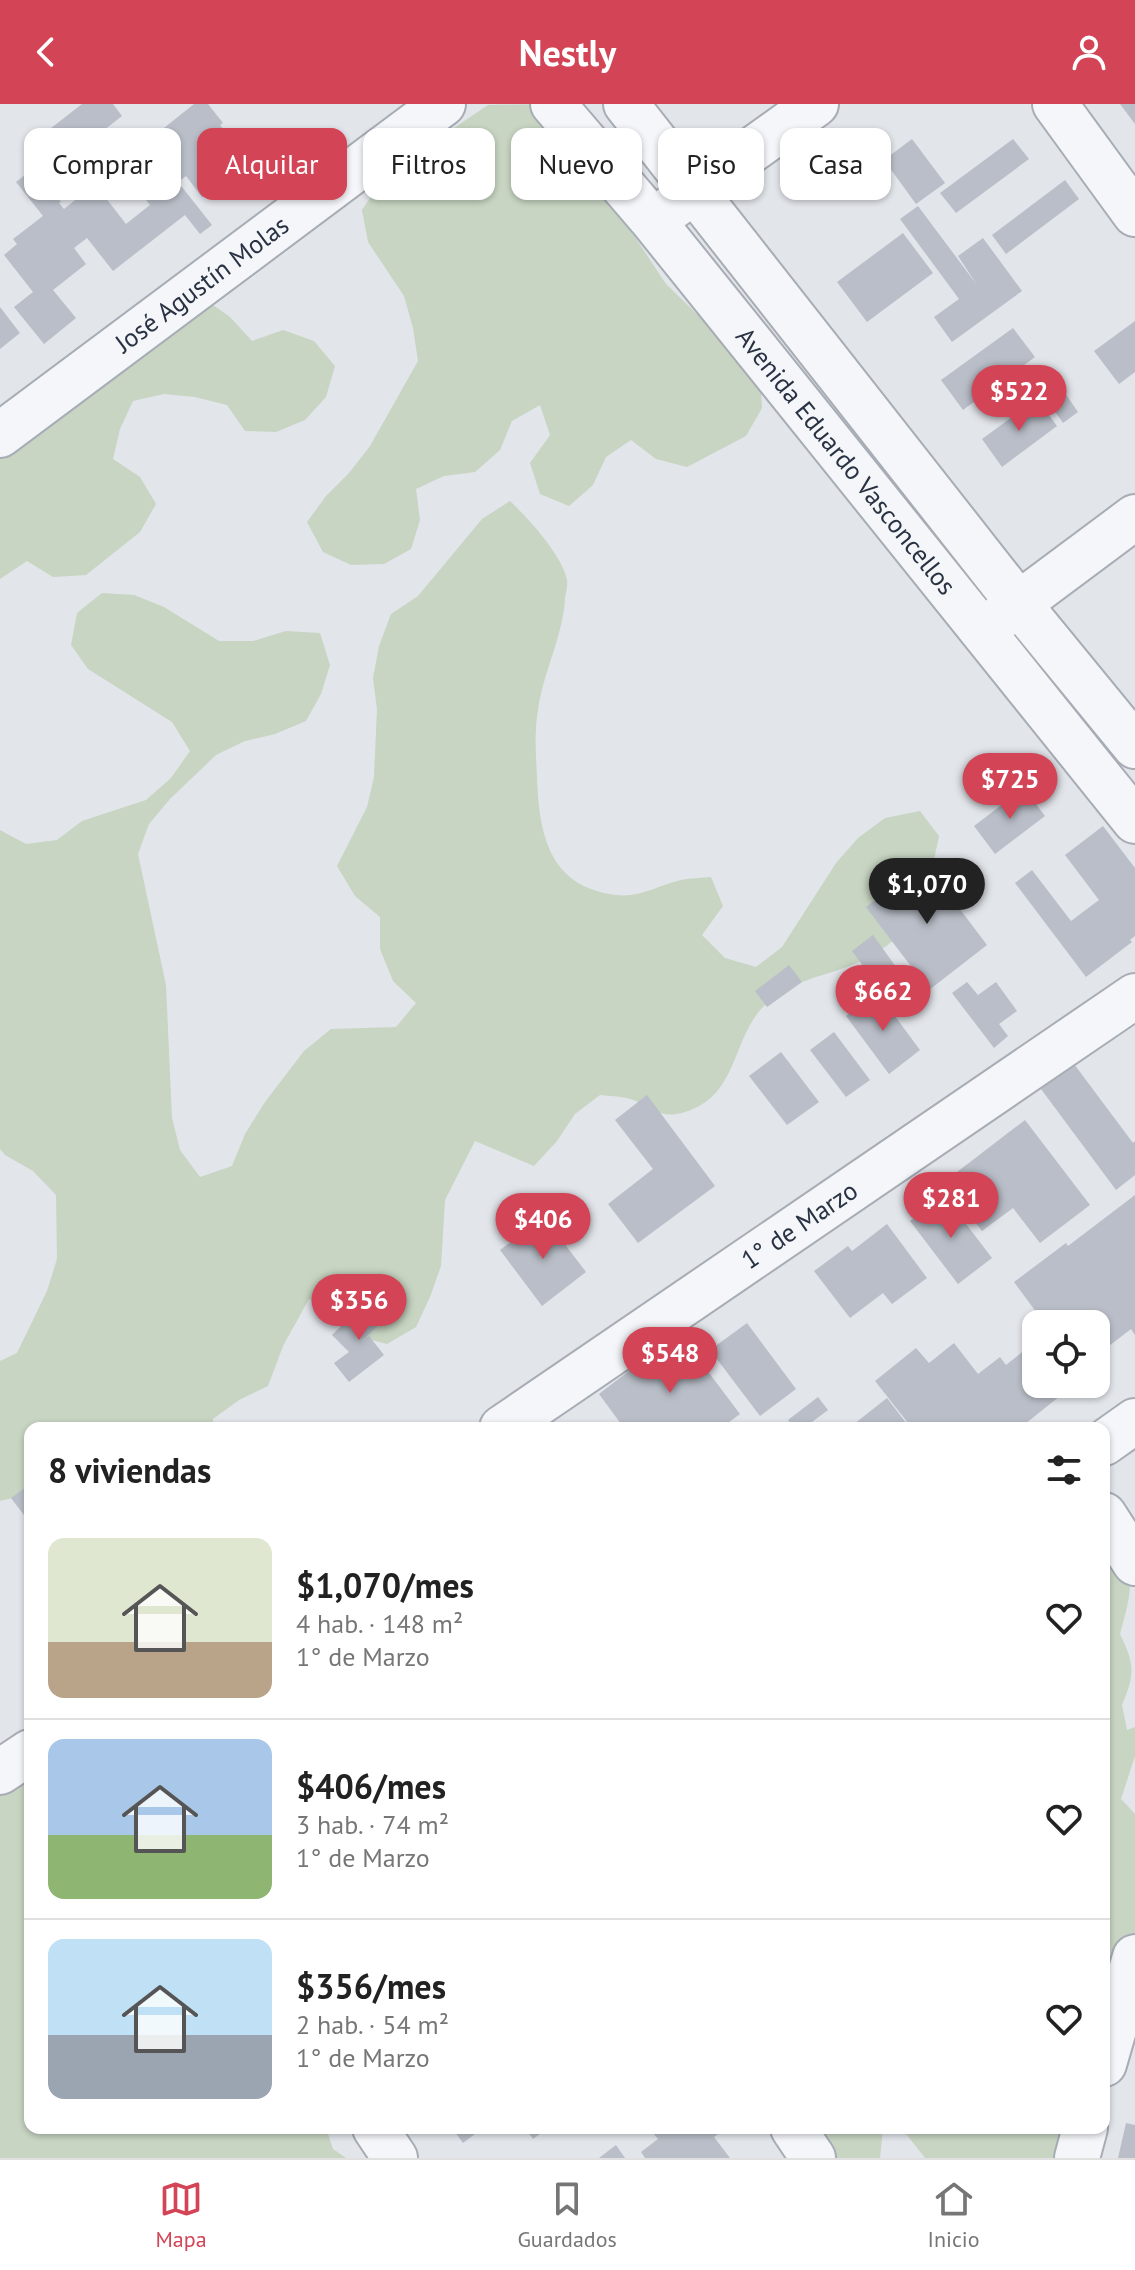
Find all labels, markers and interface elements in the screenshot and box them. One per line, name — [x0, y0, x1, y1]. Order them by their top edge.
text: Nestly — [519, 29, 616, 76]
icon: back — [24, 30, 68, 74]
icon: person — [1067, 30, 1111, 74]
chip: Comprar — [24, 128, 181, 200]
chip: Alquilar — [197, 128, 347, 200]
chip: Filtros — [363, 128, 495, 200]
chip: Nuevo — [511, 128, 642, 200]
chip: Piso — [658, 128, 764, 200]
chip: Casa — [780, 128, 891, 200]
street label: José Agustín Molas — [107, 208, 295, 360]
street label: Avenida Eduardo Vasconcellos — [729, 320, 964, 601]
pin: $522 — [972, 365, 1066, 433]
text: $522 — [990, 374, 1048, 407]
pin: $725 — [963, 753, 1057, 821]
text: $725 — [981, 762, 1039, 795]
pin: $1,070 — [862, 858, 992, 926]
text: $1,070 — [887, 867, 967, 900]
pin: $662 — [836, 965, 930, 1033]
text: $662 — [854, 974, 912, 1007]
pin: $281 — [904, 1172, 998, 1240]
street label: 1° de Marzo — [734, 1173, 864, 1276]
text: $281 — [922, 1181, 980, 1214]
pin: $406 — [496, 1193, 590, 1261]
text: $406 — [514, 1202, 572, 1235]
pin: $356 — [312, 1274, 406, 1342]
text: $356 — [330, 1283, 388, 1316]
map controls — [1022, 1310, 1110, 1398]
button: locate — [1022, 1310, 1110, 1398]
pin: $548 — [623, 1327, 717, 1395]
text: $548 — [641, 1336, 699, 1369]
text: 8 viviendas — [48, 1448, 211, 1492]
icon: filters — [1042, 1448, 1086, 1492]
text: $1,070/mes — [296, 1563, 474, 1607]
icon: home — [112, 1570, 208, 1666]
icon: heart — [1042, 1596, 1086, 1640]
text: 4 hab. · 148 m² — [296, 1607, 463, 1640]
text: 1° de Marzo — [296, 1640, 430, 1673]
text: $406/mes — [296, 1764, 446, 1808]
icon: home — [112, 1771, 208, 1867]
icon: heart — [1042, 1797, 1086, 1841]
text: 3 hab. · 74 m² — [296, 1808, 449, 1841]
text: 1° de Marzo — [296, 1841, 430, 1874]
text: $356/mes — [296, 1964, 446, 2008]
icon: home — [112, 1971, 208, 2067]
icon: heart — [1042, 1997, 1086, 2041]
text: 2 hab. · 54 m² — [296, 2008, 449, 2041]
text: 1° de Marzo — [296, 2041, 430, 2074]
tab: Mapa — [155, 2177, 207, 2253]
tab: Guardados — [517, 2177, 617, 2253]
tab: Inicio — [928, 2177, 980, 2253]

